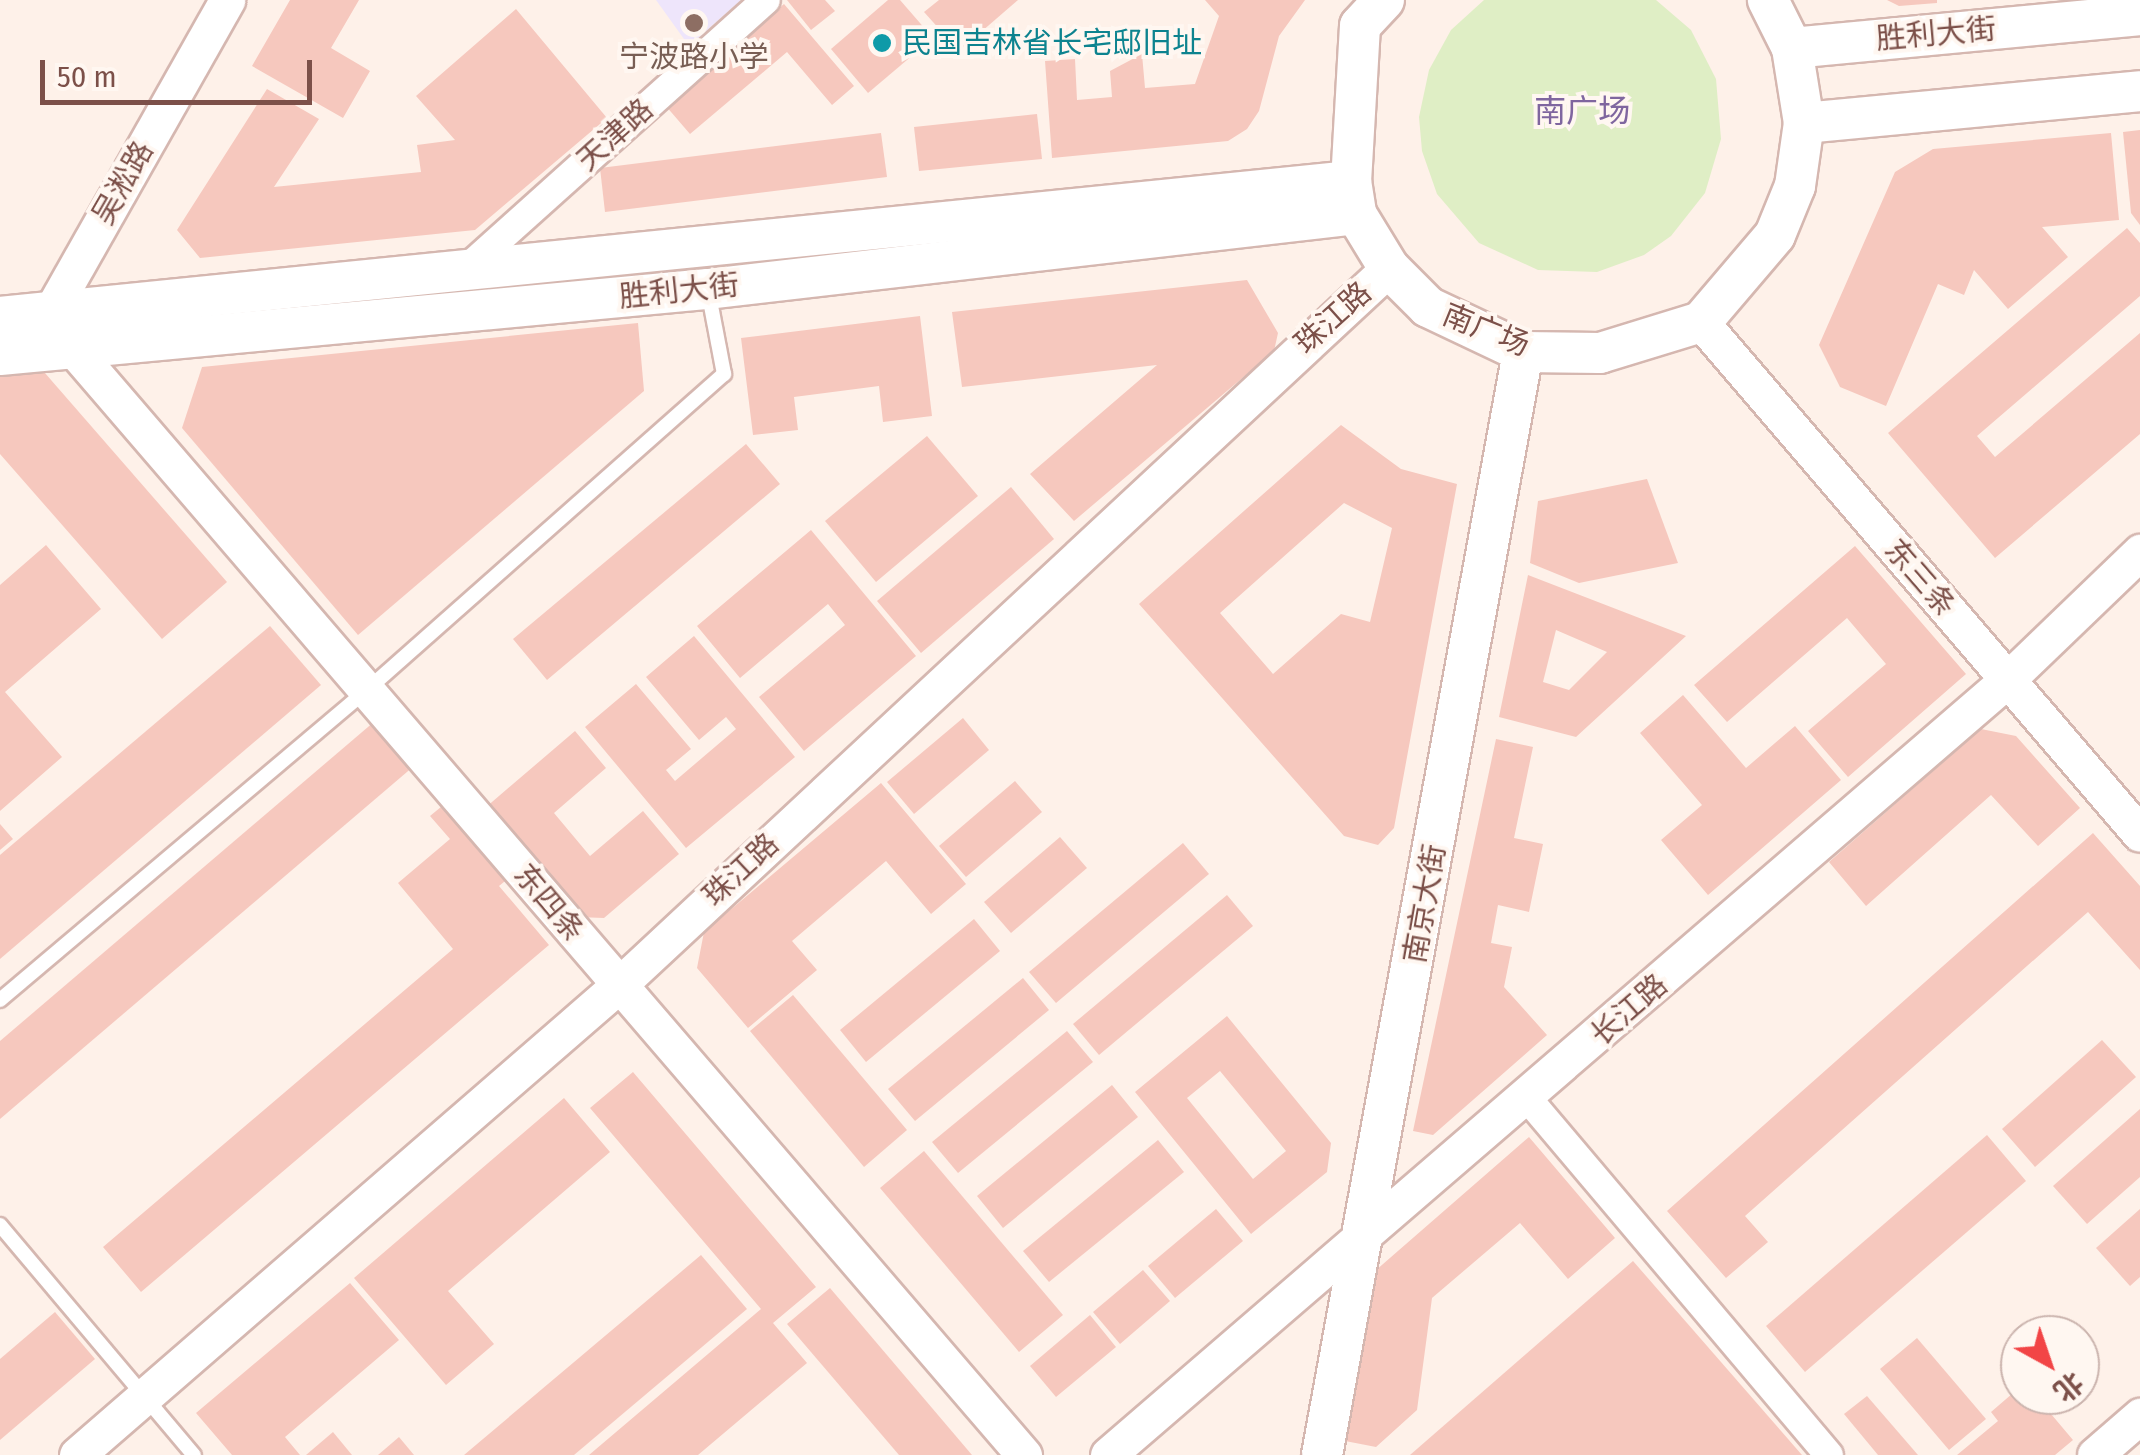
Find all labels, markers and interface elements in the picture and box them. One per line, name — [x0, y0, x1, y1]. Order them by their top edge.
street label: 胜利大街 — [1875, 11, 1997, 57]
marker: 宁波路小学 — [683, 12, 705, 34]
place label: 民国吉林省长宅邸旧址 — [902, 25, 1202, 61]
marker: 民国吉林省长宅邸旧址 — [871, 32, 893, 54]
place label: 宁波路小学 — [619, 39, 769, 75]
scale bar — [45, 40, 318, 102]
text: 50 m — [57, 59, 117, 95]
street label: 天津路 — [570, 92, 660, 178]
district label: 南广场 — [1534, 92, 1630, 130]
street label: 吴淞路 — [85, 135, 161, 231]
street label: 胜利大街 — [617, 267, 741, 315]
street label: 珠江路 — [1288, 275, 1378, 361]
street label: 南广场 — [1438, 296, 1534, 364]
street label: 东三条 — [1877, 532, 1963, 624]
street label: 珠江路 — [696, 826, 786, 914]
street label: 南京大街 — [1397, 842, 1453, 966]
street label: 东四条 — [506, 857, 592, 949]
street label: 长江路 — [1583, 967, 1675, 1053]
north arrow — [2000, 1315, 2100, 1415]
text: 北 — [2047, 1365, 2090, 1408]

